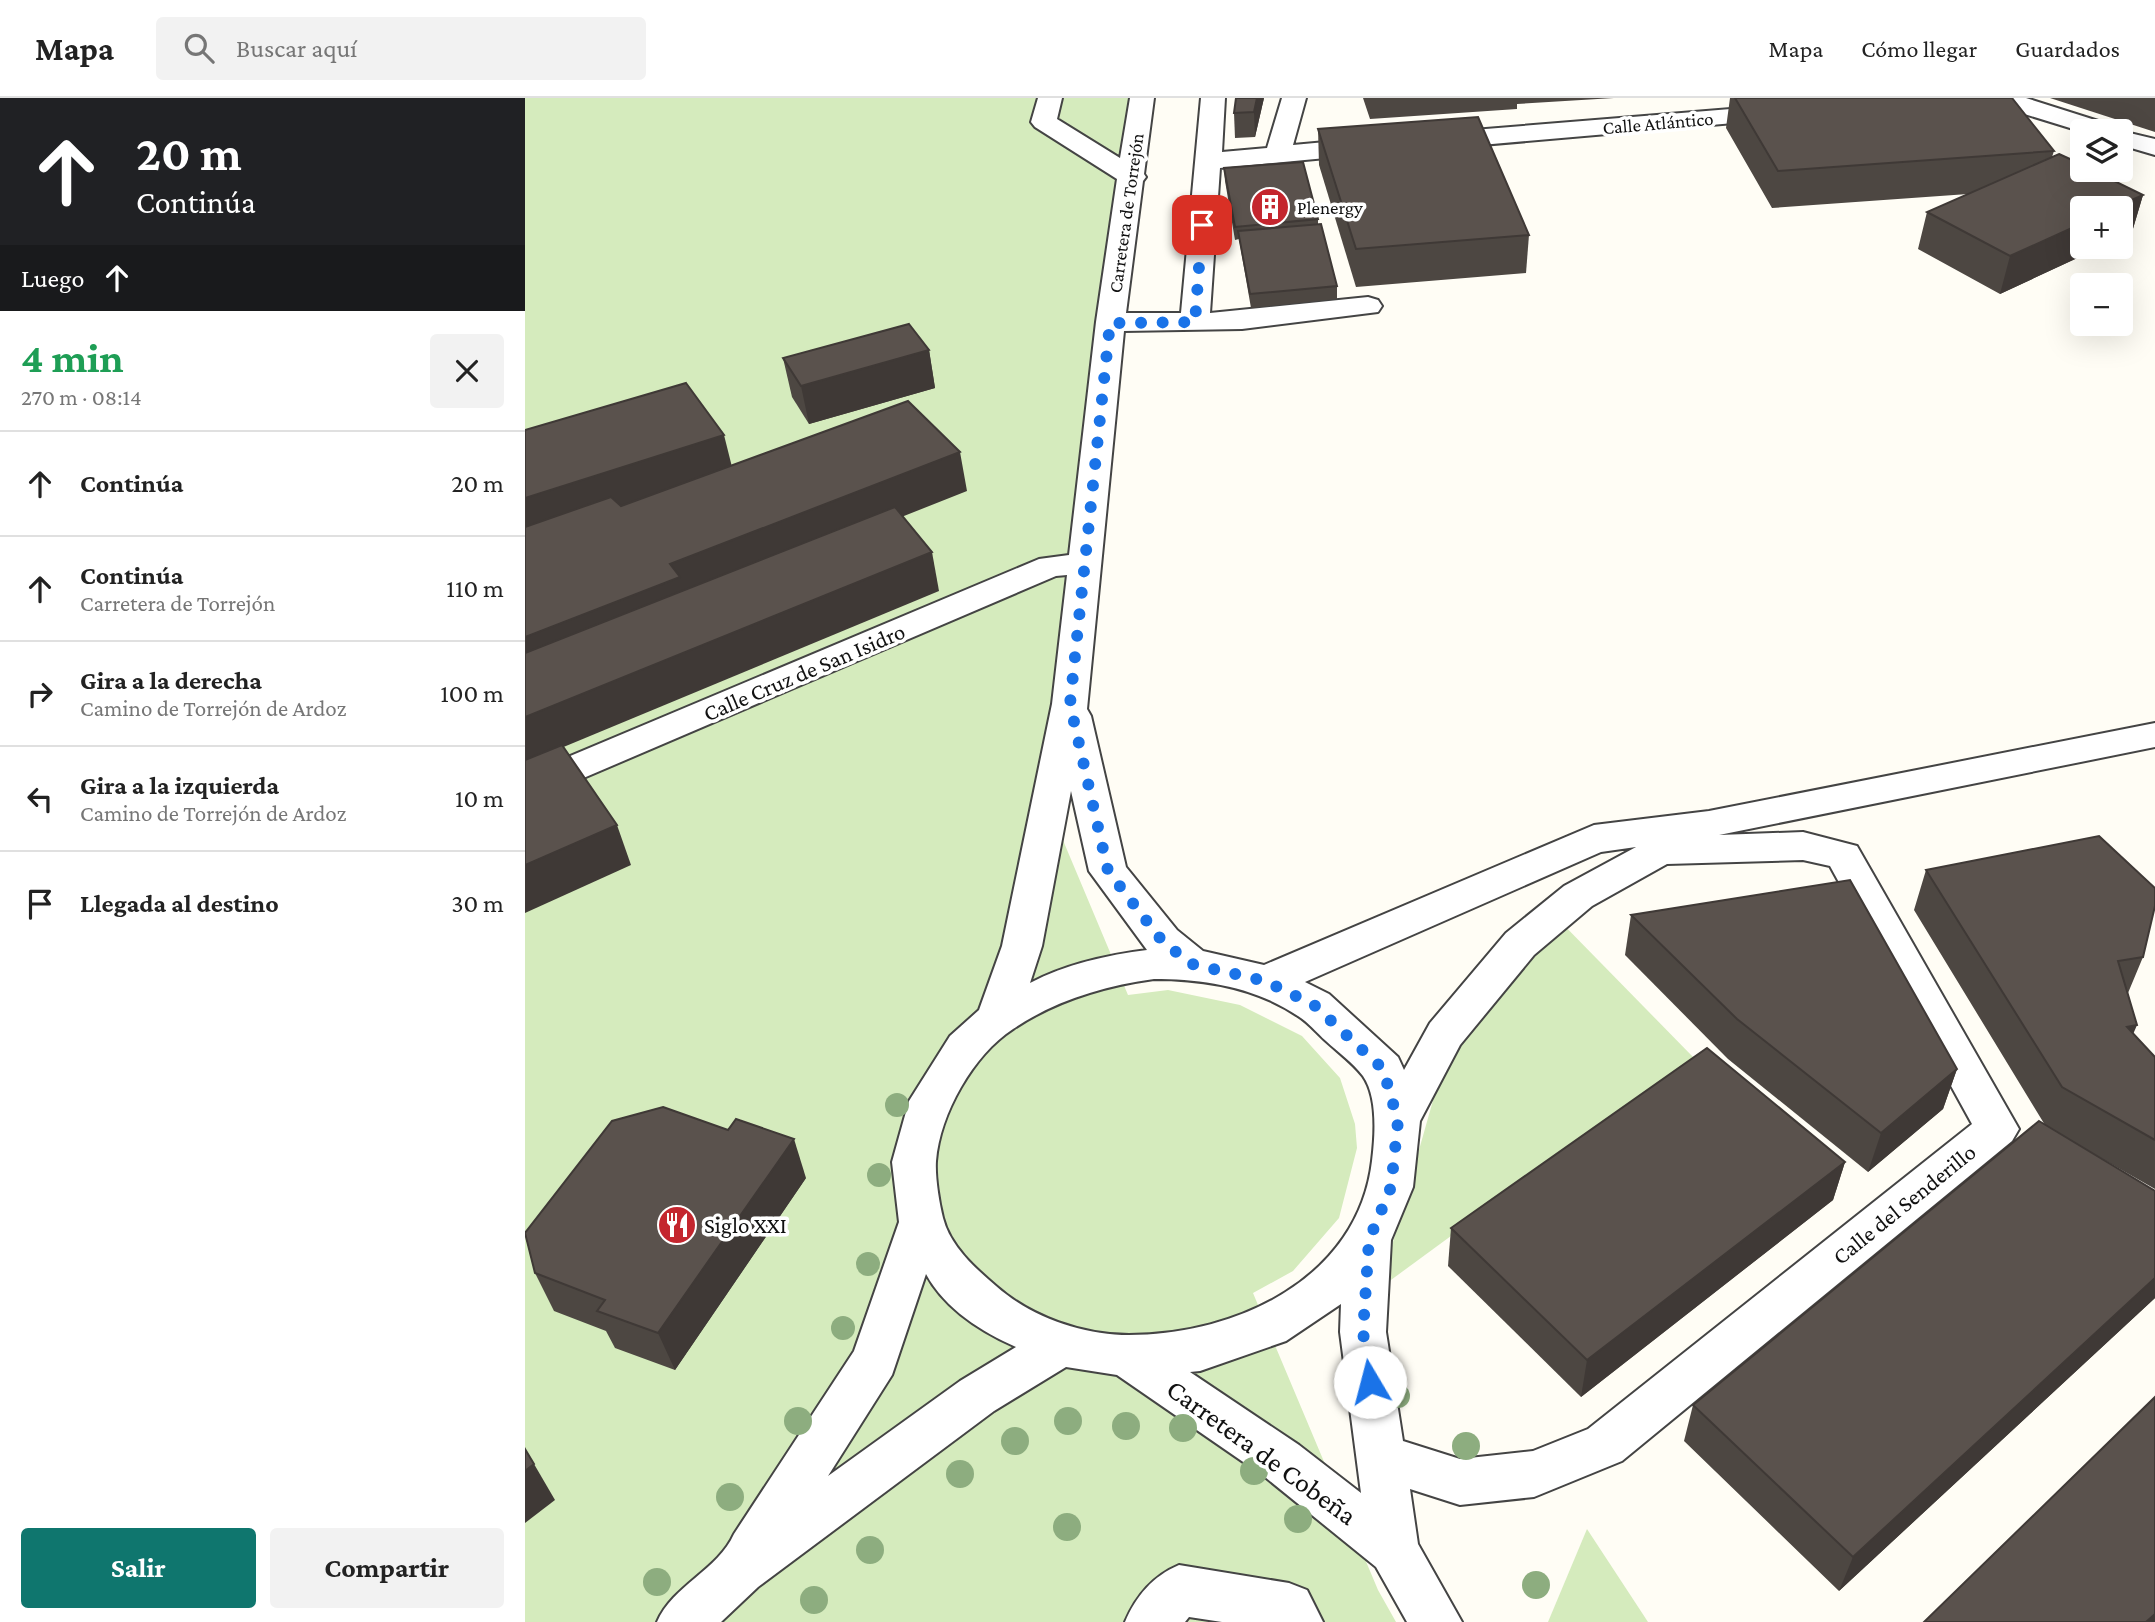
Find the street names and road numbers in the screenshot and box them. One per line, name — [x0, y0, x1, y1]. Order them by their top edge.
street label: Calle Atlántico — [1602, 108, 1714, 138]
street label: Carretera de Torrejón — [1104, 132, 1149, 294]
street label: Calle Cruz de San Isidro — [699, 618, 909, 726]
street label: Calle del Senderillo — [1827, 1138, 1981, 1270]
street label: Carretera de Cobeña — [1161, 1373, 1363, 1531]

